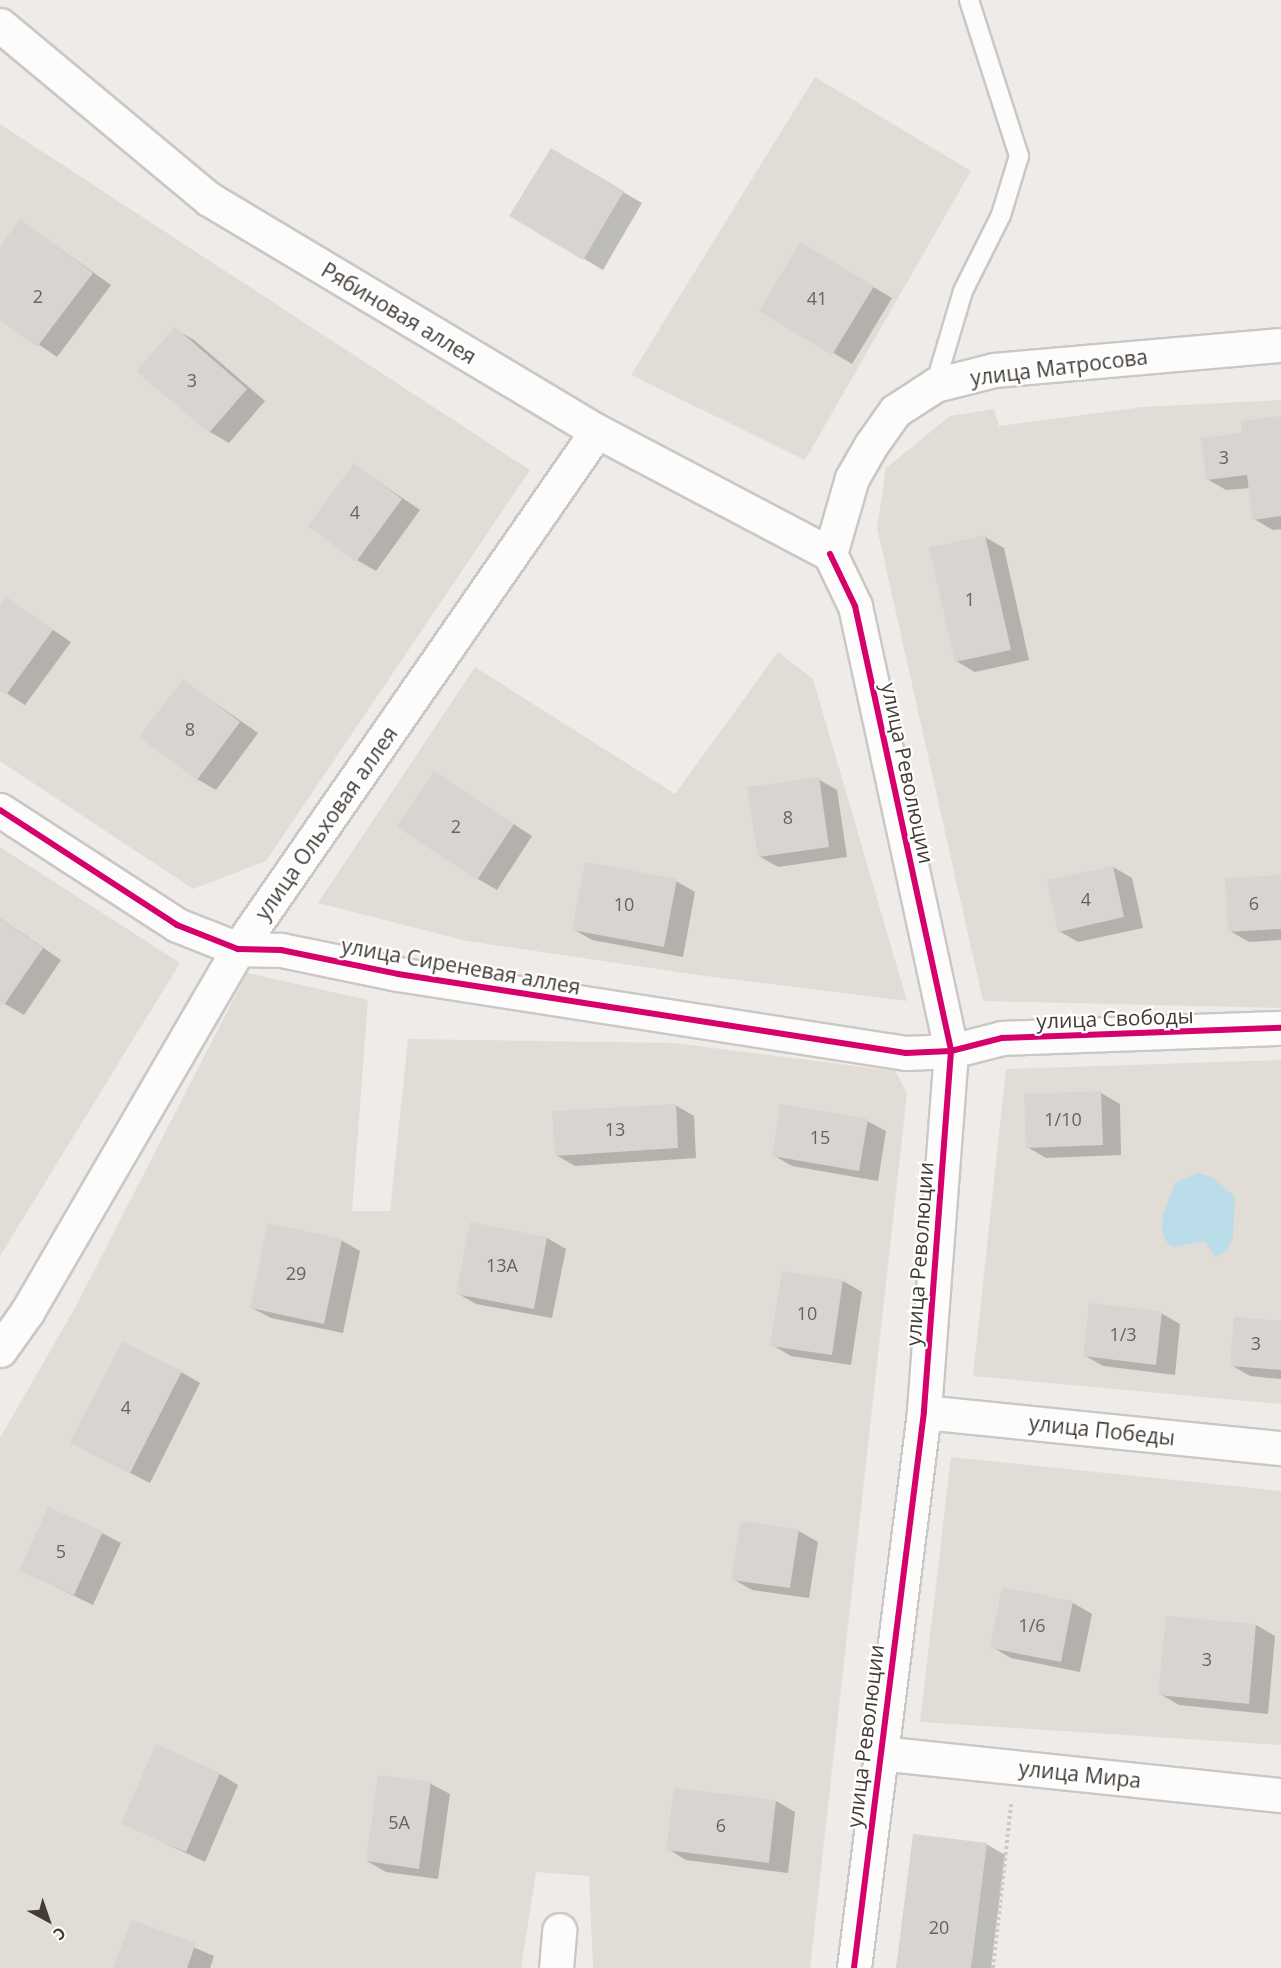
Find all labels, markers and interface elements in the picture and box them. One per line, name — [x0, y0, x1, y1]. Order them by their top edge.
street label: Рябиновая аллея — [317, 257, 481, 369]
house number: 2 — [33, 285, 43, 307]
house number: 41 — [807, 287, 827, 309]
street label: улица Матросова — [969, 344, 1149, 390]
house number: 3 — [187, 369, 197, 391]
house number: 3 — [1219, 446, 1229, 468]
house number: 4 — [350, 501, 360, 523]
house number: 1 — [965, 588, 975, 610]
street label: улица Революции — [876, 680, 940, 866]
house number: 8 — [185, 718, 195, 740]
street label: улица Ольховая аллея — [250, 721, 402, 925]
house number: 8 — [783, 806, 793, 828]
house number: 2 — [451, 815, 461, 837]
house number: 4 — [1081, 888, 1091, 910]
house number: 6 — [1249, 892, 1259, 914]
house number: 10 — [614, 893, 634, 915]
street label: улица Сиреневая аллея — [339, 933, 583, 999]
street label: улица Свободы — [1036, 1003, 1194, 1033]
house number: 1/10 — [1044, 1108, 1082, 1130]
house number: 13 — [605, 1118, 625, 1140]
house number: 15 — [810, 1126, 830, 1148]
street label: улица Революции — [900, 1161, 938, 1347]
house number: 13А — [486, 1254, 518, 1276]
house number: 29 — [286, 1262, 306, 1284]
house number: 10 — [797, 1302, 817, 1324]
house number: 1/3 — [1109, 1323, 1137, 1345]
house number: 3 — [1251, 1332, 1261, 1354]
house number: 4 — [121, 1396, 131, 1418]
street label: улица Победы — [1028, 1410, 1176, 1450]
house number: 5 — [56, 1540, 66, 1562]
house number: 1/6 — [1018, 1614, 1046, 1636]
street label: улица Революции — [841, 1643, 889, 1829]
house number: 3 — [1202, 1648, 1212, 1670]
street label: улица Мира — [1018, 1755, 1142, 1793]
house number: 5А — [388, 1811, 410, 1833]
house number: 6 — [716, 1814, 726, 1836]
north arrow — [18, 1890, 78, 1950]
house number: 20 — [929, 1916, 949, 1938]
text: С — [49, 1922, 71, 1945]

